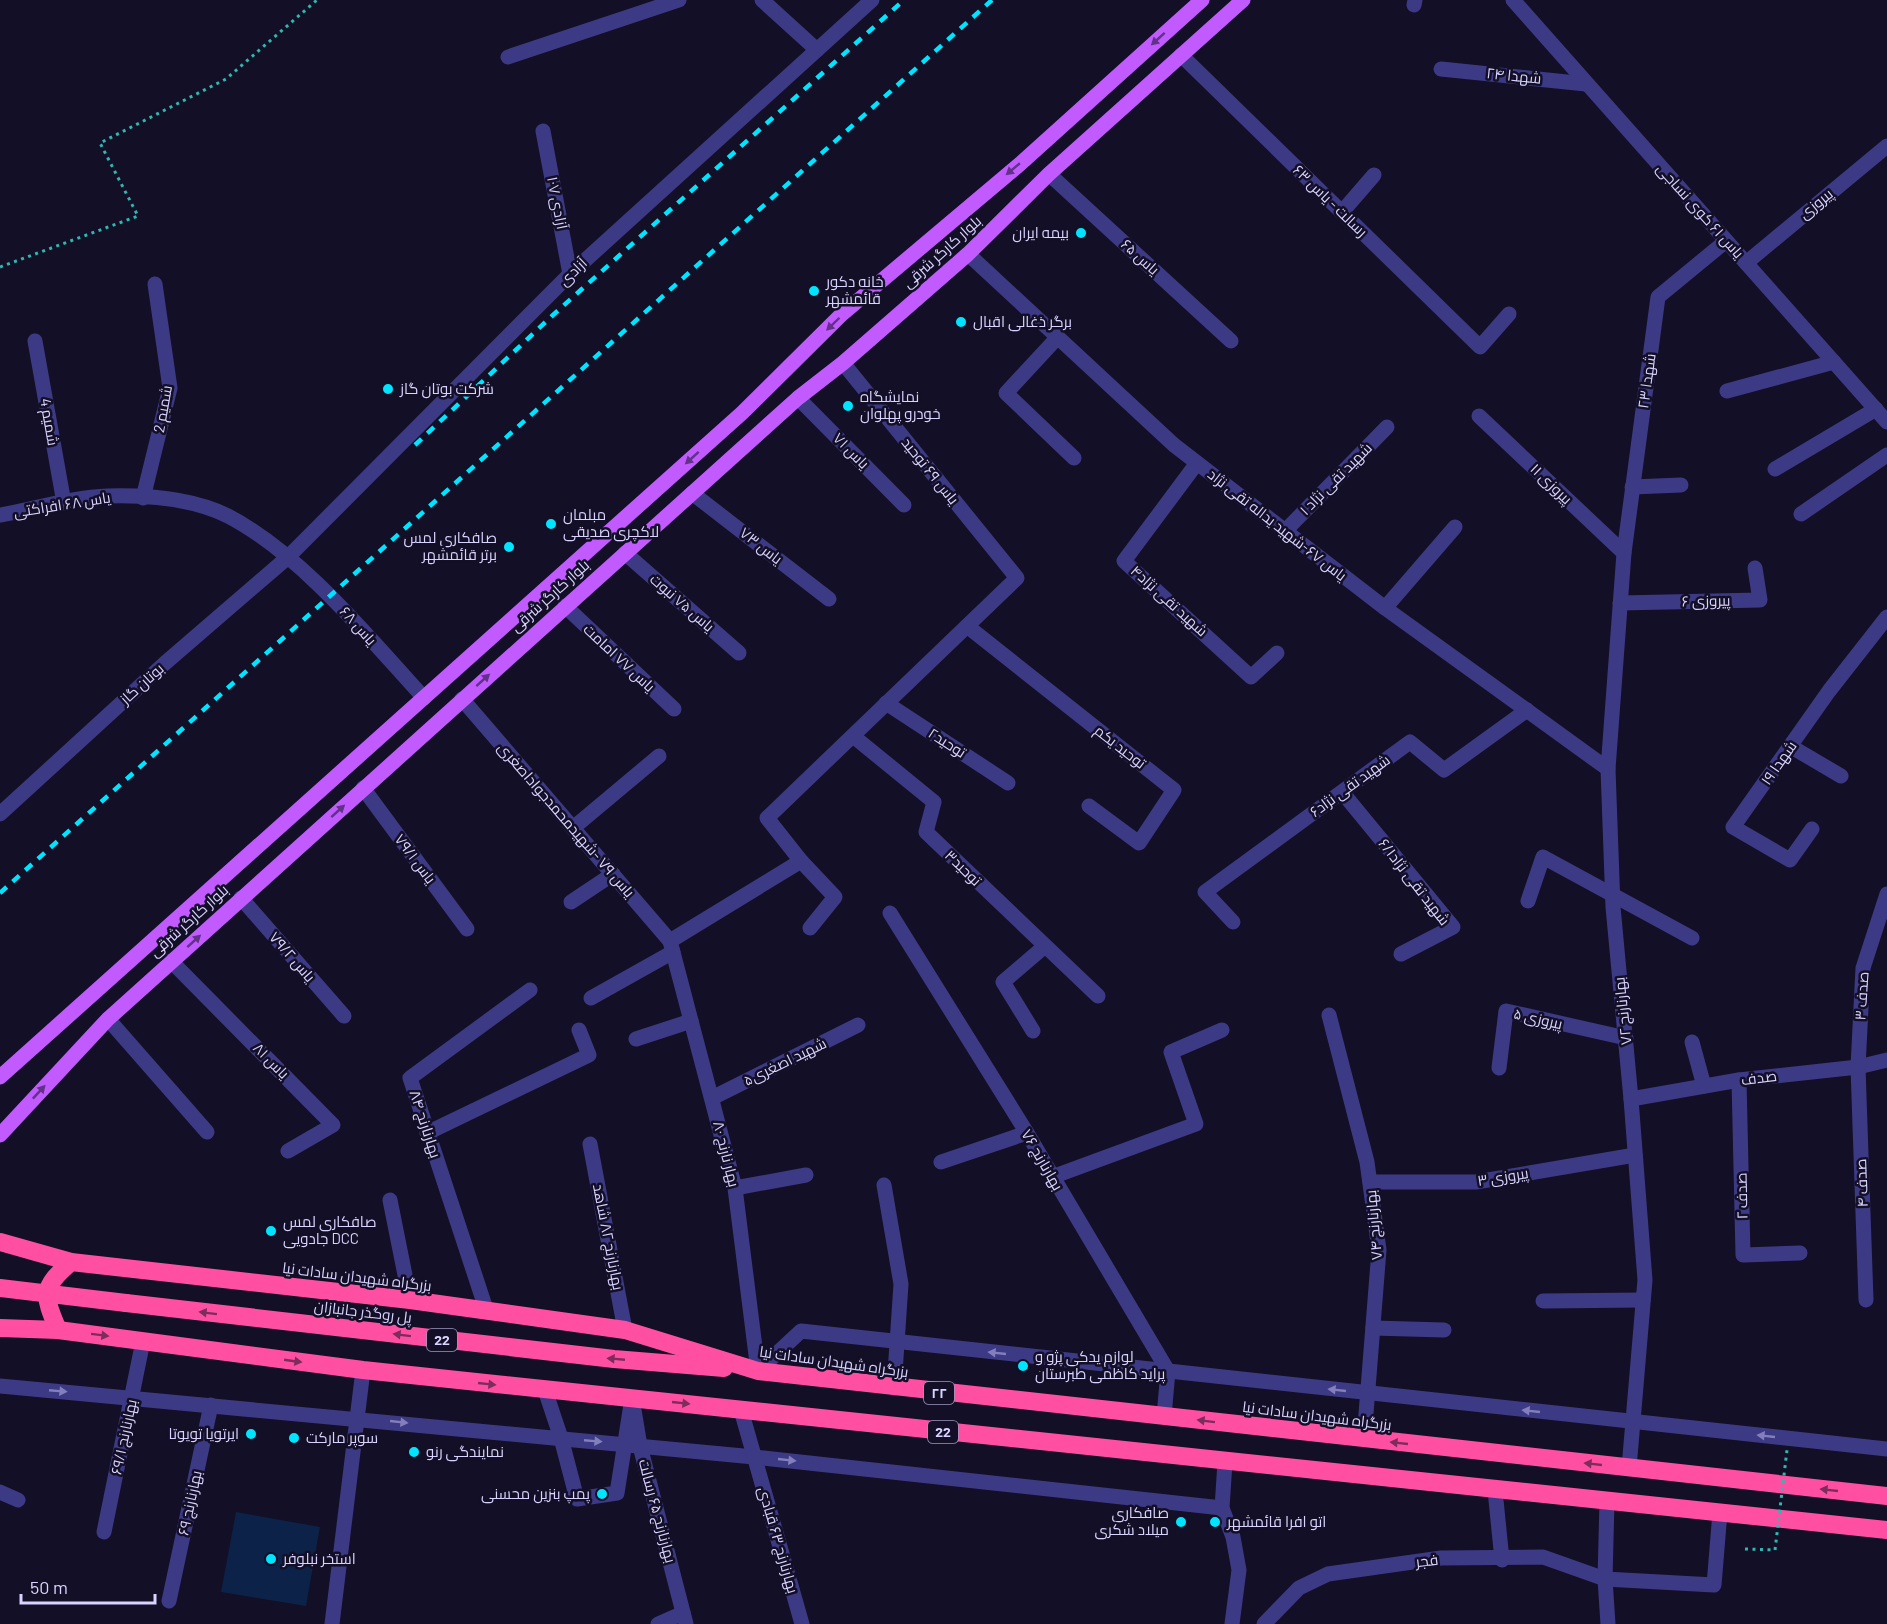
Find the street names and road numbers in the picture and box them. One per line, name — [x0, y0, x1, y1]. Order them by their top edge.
street label: شهدا ۲۴ — [1485, 63, 1543, 89]
street label: یاس ۶۱ کوی نساجی — [1652, 159, 1748, 263]
street label: رسالت - یاس ۶۳ — [1289, 160, 1371, 242]
street label: آزادی ۱۰۷ — [542, 175, 572, 231]
street label: پیروزی — [1795, 184, 1837, 224]
street label: بلوار کارگر شرقی — [898, 211, 986, 293]
street label: یاس ۶۵ — [1117, 235, 1163, 279]
street label: آزادی — [554, 253, 592, 291]
street label: شهدا ۲۳ — [1633, 352, 1661, 410]
street label: شمیم 2 — [149, 384, 177, 434]
street label: شمیم 4 — [35, 397, 63, 447]
street label: یاس ۷۱ — [829, 429, 873, 473]
street label: یاس ۶۹ توحید — [897, 433, 963, 509]
street label: شهید تقی نژاد ۱ — [1295, 438, 1377, 520]
street label: پیروزی ۱۱ — [1526, 459, 1576, 509]
street label: یاس ۶۷-شهید یداله تقی نژاد — [1203, 464, 1351, 586]
street label: یاس ۶۸ افراکتی — [12, 487, 112, 523]
street label: یاس ۷۳ — [735, 523, 787, 569]
street label: بلوار کارگر شرقی — [506, 555, 594, 637]
street label: شهید تقی نژاد۴ — [1126, 561, 1212, 641]
street label: یاس ۷۵ نبوت — [646, 570, 718, 636]
street label: پیروزی ۶ — [1682, 591, 1730, 611]
street label: یاس ۶۸ — [335, 602, 381, 650]
street label: یاس ۷۷ امامت — [579, 620, 659, 696]
street label: بوتان گاز — [115, 659, 168, 710]
street label: توحید یکم — [1090, 721, 1150, 773]
street label: توحید۲ — [925, 723, 970, 762]
street label: شهدا ۱۹ — [1757, 737, 1801, 789]
street label: یاس ۷۹ -شهیدمحمدجواداصغری — [493, 738, 639, 902]
street label: شهید تقی نژاد۶ — [1306, 750, 1394, 822]
street label: یاس ۷۹/۱ — [390, 830, 440, 888]
street label: شهید تقی نژاد۶/۱ — [1374, 834, 1454, 930]
street label: توحید۳ — [941, 846, 986, 890]
street label: بلوار کارگر شرقی — [145, 880, 233, 962]
street label: یاس ۷۹/۲ — [265, 928, 319, 986]
street label: صدف ۳ — [1850, 971, 1872, 1021]
street label: بهارنارنج ۷۲ — [1609, 976, 1638, 1046]
street label: پیروزی ۵ — [1512, 1004, 1564, 1034]
street label: شهید اصغری۵ — [740, 1033, 830, 1091]
street label: یاس ۸۱ — [249, 1039, 293, 1083]
street label: صدف — [1740, 1066, 1778, 1088]
street label: بهارنارنج ۸۴ — [404, 1087, 445, 1161]
street label: بهار نارنج ۸۰ — [707, 1119, 744, 1189]
street label: بهارنارنج ۷۶ — [1016, 1126, 1068, 1195]
street label: صدف ۴ — [1851, 1158, 1871, 1208]
street label: پیروزی ۳ — [1476, 1163, 1530, 1191]
street label: صدف ۲ — [1732, 1172, 1750, 1220]
street label: بهارنارنج ۸۲ شاهد — [587, 1182, 628, 1292]
street label: بهارنارنج ۷۴ — [1361, 1189, 1388, 1261]
street label: بزرگراه شهیدان سادات نیا — [281, 1258, 433, 1296]
street label: پل روگذر جانبازان — [313, 1296, 413, 1328]
road number: 22 — [427, 1329, 457, 1351]
street label: بزرگراه شهیدان سادات نیا — [758, 1342, 910, 1382]
road number: ۲۲ — [924, 1382, 954, 1404]
street label: بهارنارنج ۶۹/۱ — [106, 1397, 143, 1477]
street label: بزرگراه شهیدان سادات نیا — [1241, 1397, 1393, 1435]
road number: 22 — [928, 1421, 958, 1443]
street label: بهارنارنج ۶۵ رسالت — [633, 1457, 680, 1565]
street label: بهارنارنج ۶۹ — [173, 1469, 208, 1538]
street label: بهارنارنج ۶۳ قبادی — [752, 1484, 803, 1596]
street label: فجر — [1414, 1550, 1439, 1571]

